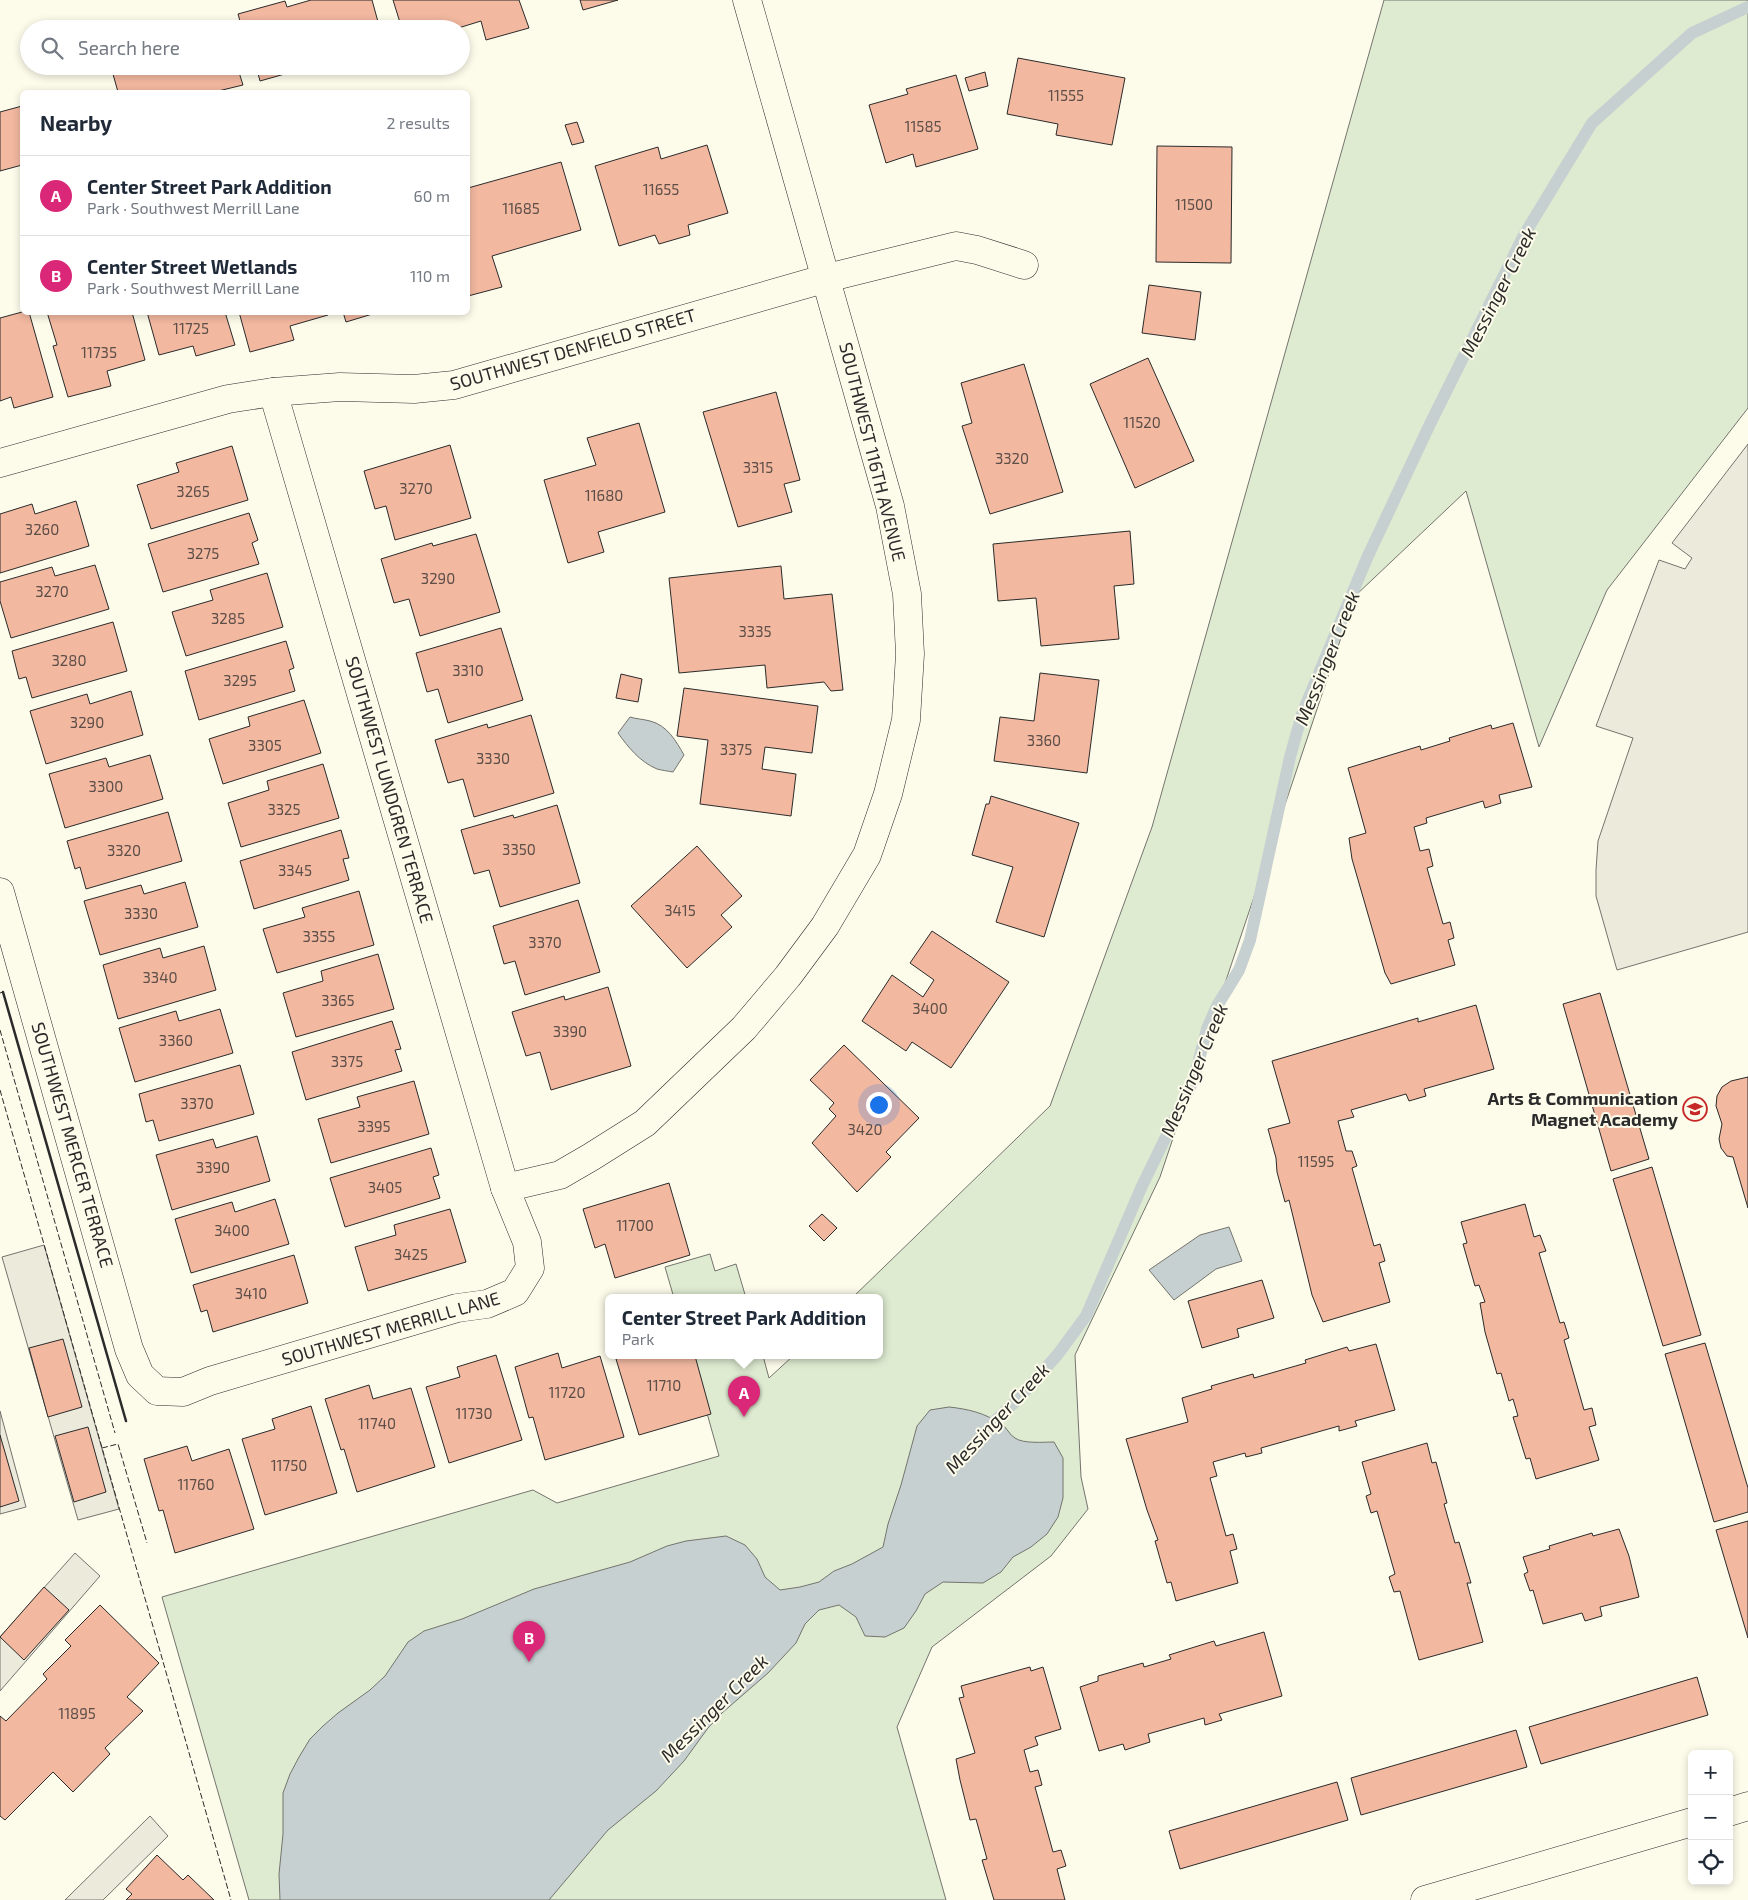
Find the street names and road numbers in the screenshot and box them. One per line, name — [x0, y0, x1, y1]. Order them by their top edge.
street label: SOUTHWEST DENFIELD STREET — [447, 303, 699, 395]
street label: SOUTHWEST 116TH AVENUE — [835, 340, 911, 564]
street label: SOUTHWEST LUNDGREN TERRACE — [341, 654, 439, 926]
street label: SOUTHWEST MERCER TERRACE — [27, 1020, 119, 1270]
street label: SOUTHWEST MERRILL LANE — [279, 1286, 502, 1370]

